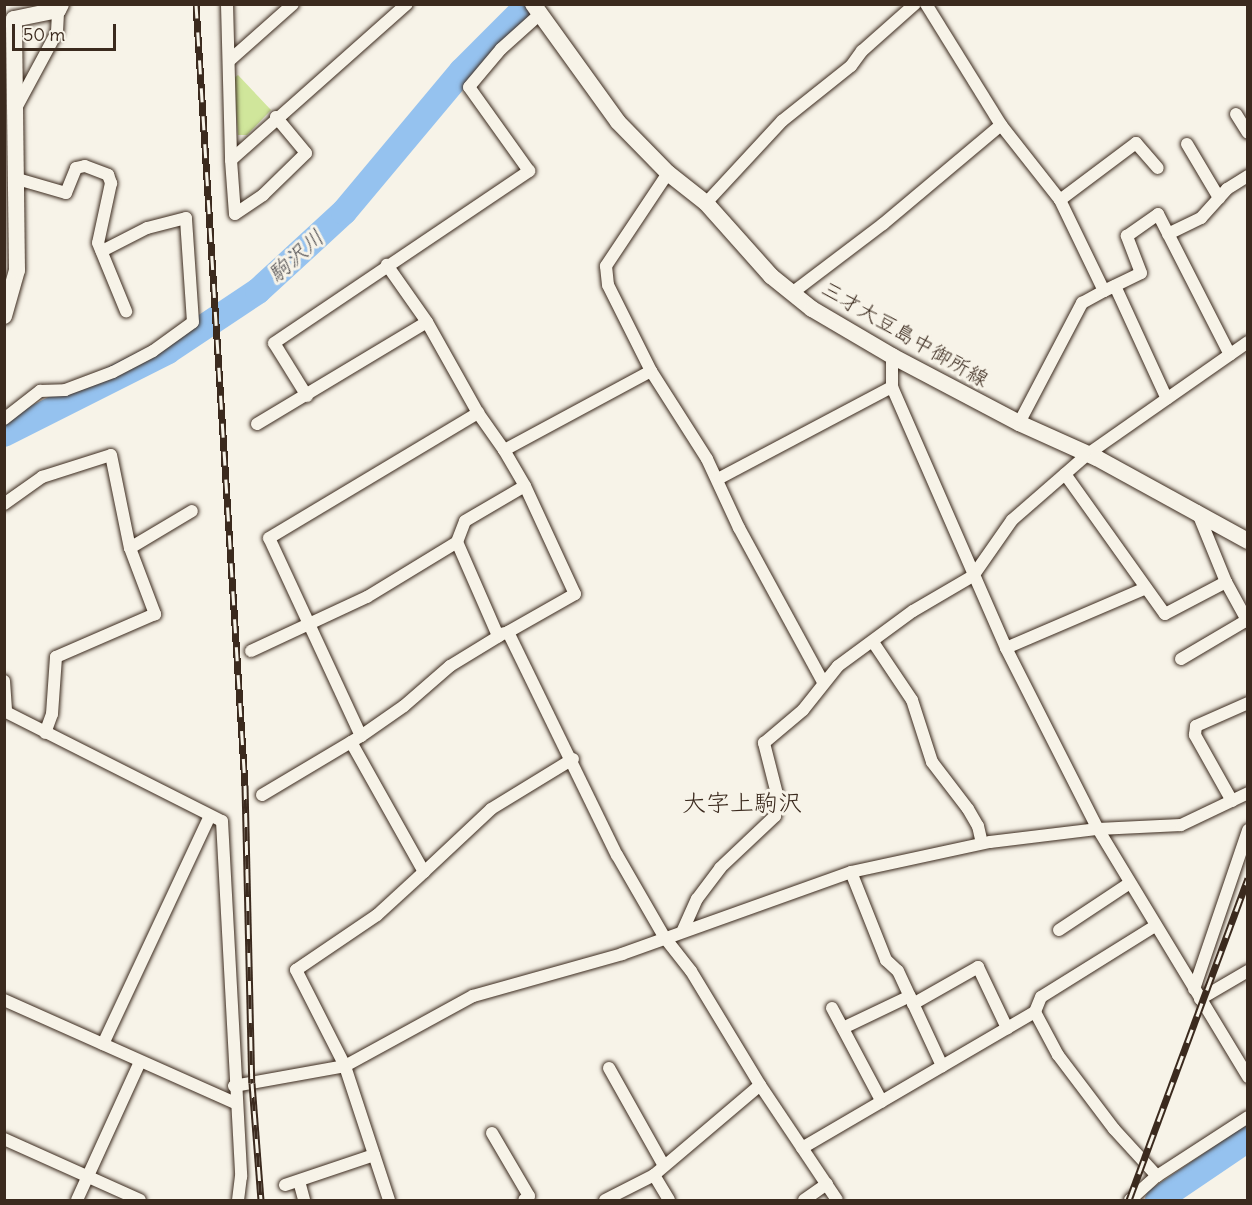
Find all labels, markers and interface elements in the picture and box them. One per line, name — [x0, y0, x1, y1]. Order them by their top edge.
scale bar — [15, 12, 118, 50]
text: 50 m — [23, 23, 65, 46]
water label: 駒沢川 — [263, 224, 329, 288]
street label: 三才大豆島中御所線 — [817, 276, 993, 392]
district label: 大字上駒沢 — [682, 789, 802, 817]

